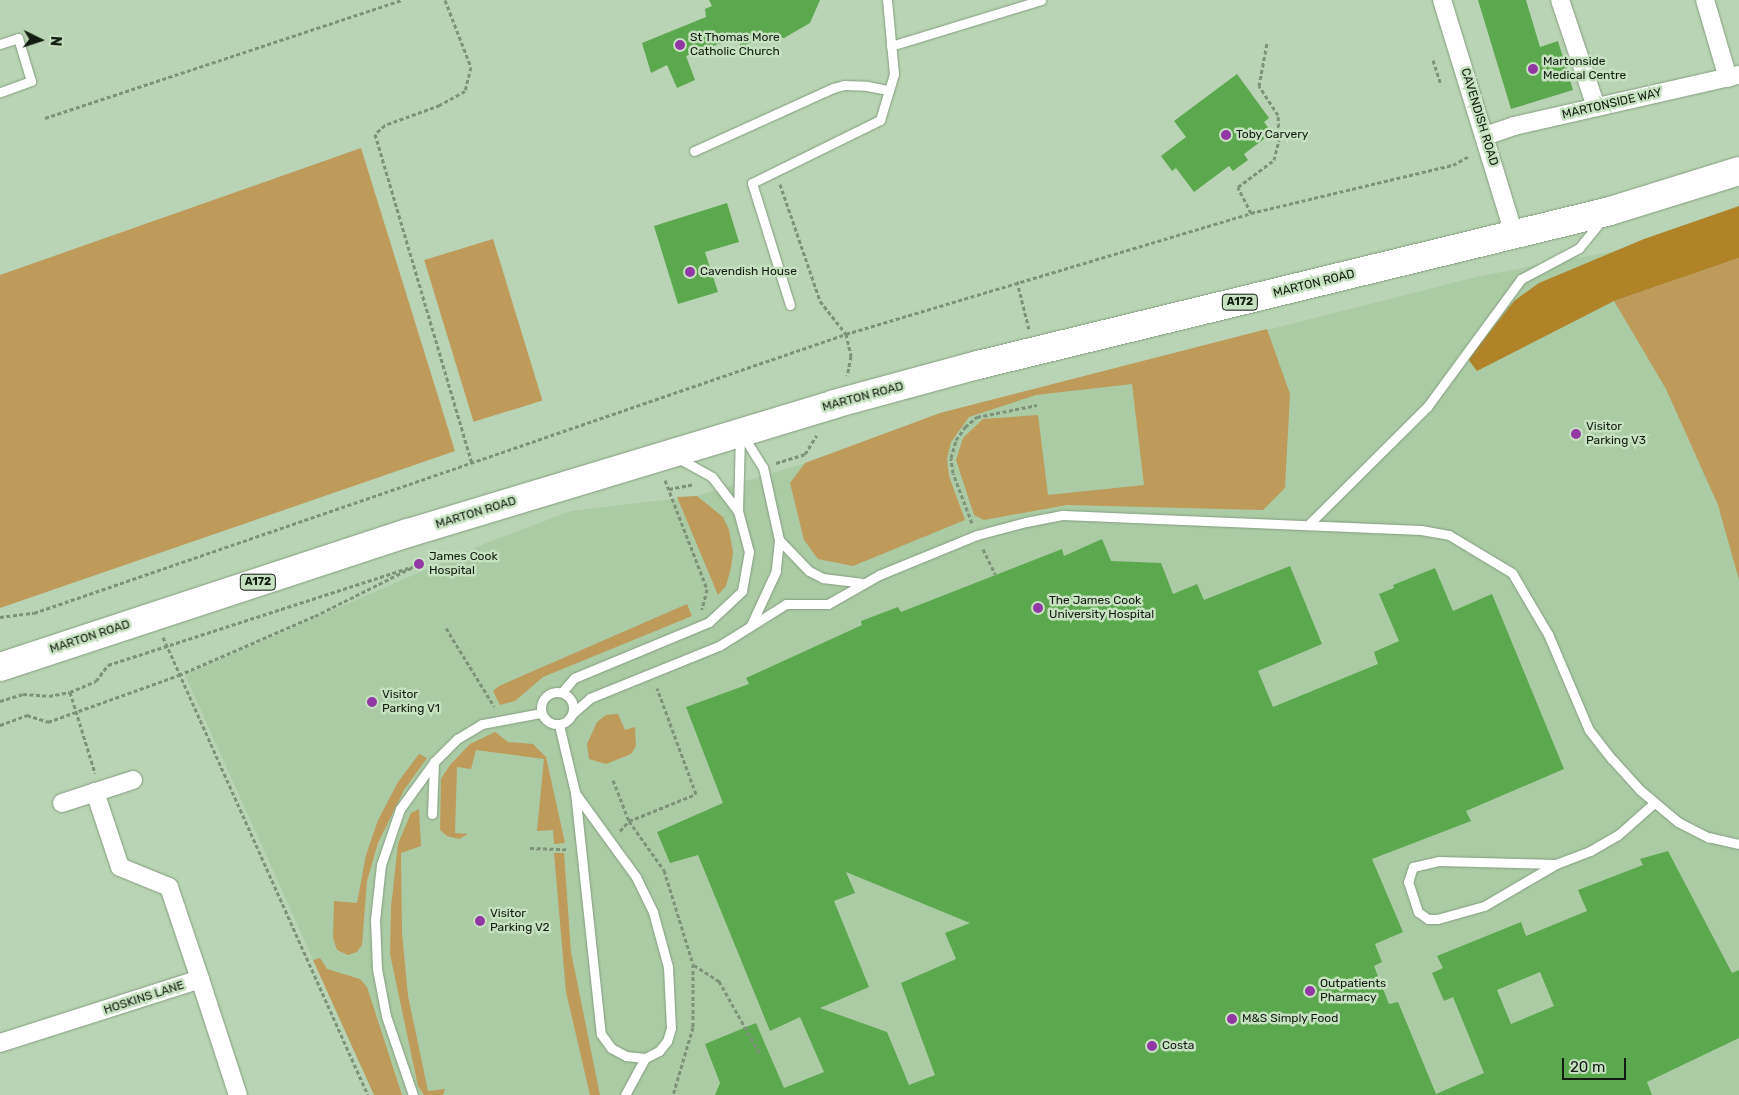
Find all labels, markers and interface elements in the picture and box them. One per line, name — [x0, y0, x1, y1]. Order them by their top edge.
north arrow — [15, 15, 65, 65]
place label: St Thomas More Catholic Church — [690, 31, 780, 59]
text: N — [47, 35, 64, 47]
marker: St Thomas More Catholic Church — [674, 39, 686, 51]
place label: Martonside Medical Centre — [1543, 55, 1626, 83]
marker: Martonside Medical Centre — [1527, 63, 1539, 75]
street label: CAVENDISH ROAD — [1457, 66, 1501, 168]
street label: MARTONSIDE WAY — [1561, 86, 1663, 122]
place label: Toby Carvery — [1236, 128, 1309, 142]
marker: Toby Carvery — [1220, 129, 1232, 141]
place label: Cavendish House — [700, 265, 797, 279]
marker: Cavendish House — [684, 266, 696, 278]
street label: MARTON ROAD — [1272, 267, 1356, 301]
road number: A172 — [1221, 294, 1259, 310]
street label: MARTON ROAD — [821, 379, 905, 415]
place label: Visitor Parking V3 — [1586, 420, 1646, 448]
marker: Visitor Parking V3 — [1570, 428, 1582, 440]
street label: MARTON ROAD — [434, 494, 518, 532]
place label: James Cook Hospital — [429, 550, 498, 578]
marker: James Cook Hospital — [413, 558, 425, 570]
road number: A172 — [239, 574, 277, 590]
place label: The James Cook University Hospital — [1049, 594, 1154, 622]
marker: The James Cook University Hospital — [1031, 601, 1045, 615]
street label: MARTON ROAD — [48, 617, 132, 657]
place label: Visitor Parking V1 — [382, 688, 440, 716]
marker: Visitor Parking V1 — [366, 696, 378, 708]
place label: Visitor Parking V2 — [490, 907, 550, 935]
marker: Visitor Parking V2 — [474, 915, 486, 927]
place label: Outpatients Pharmacy — [1320, 977, 1386, 1005]
street label: HOSKINS LANE — [102, 978, 186, 1018]
marker: Outpatients Pharmacy — [1304, 985, 1316, 997]
place label: M&S Simply Food — [1242, 1012, 1339, 1026]
marker: M&S Simply Food — [1226, 1013, 1238, 1025]
place label: Costa — [1162, 1039, 1194, 1053]
marker: Costa — [1146, 1040, 1158, 1052]
scale bar — [1564, 1048, 1628, 1080]
text: 20 m — [1570, 1058, 1605, 1076]

